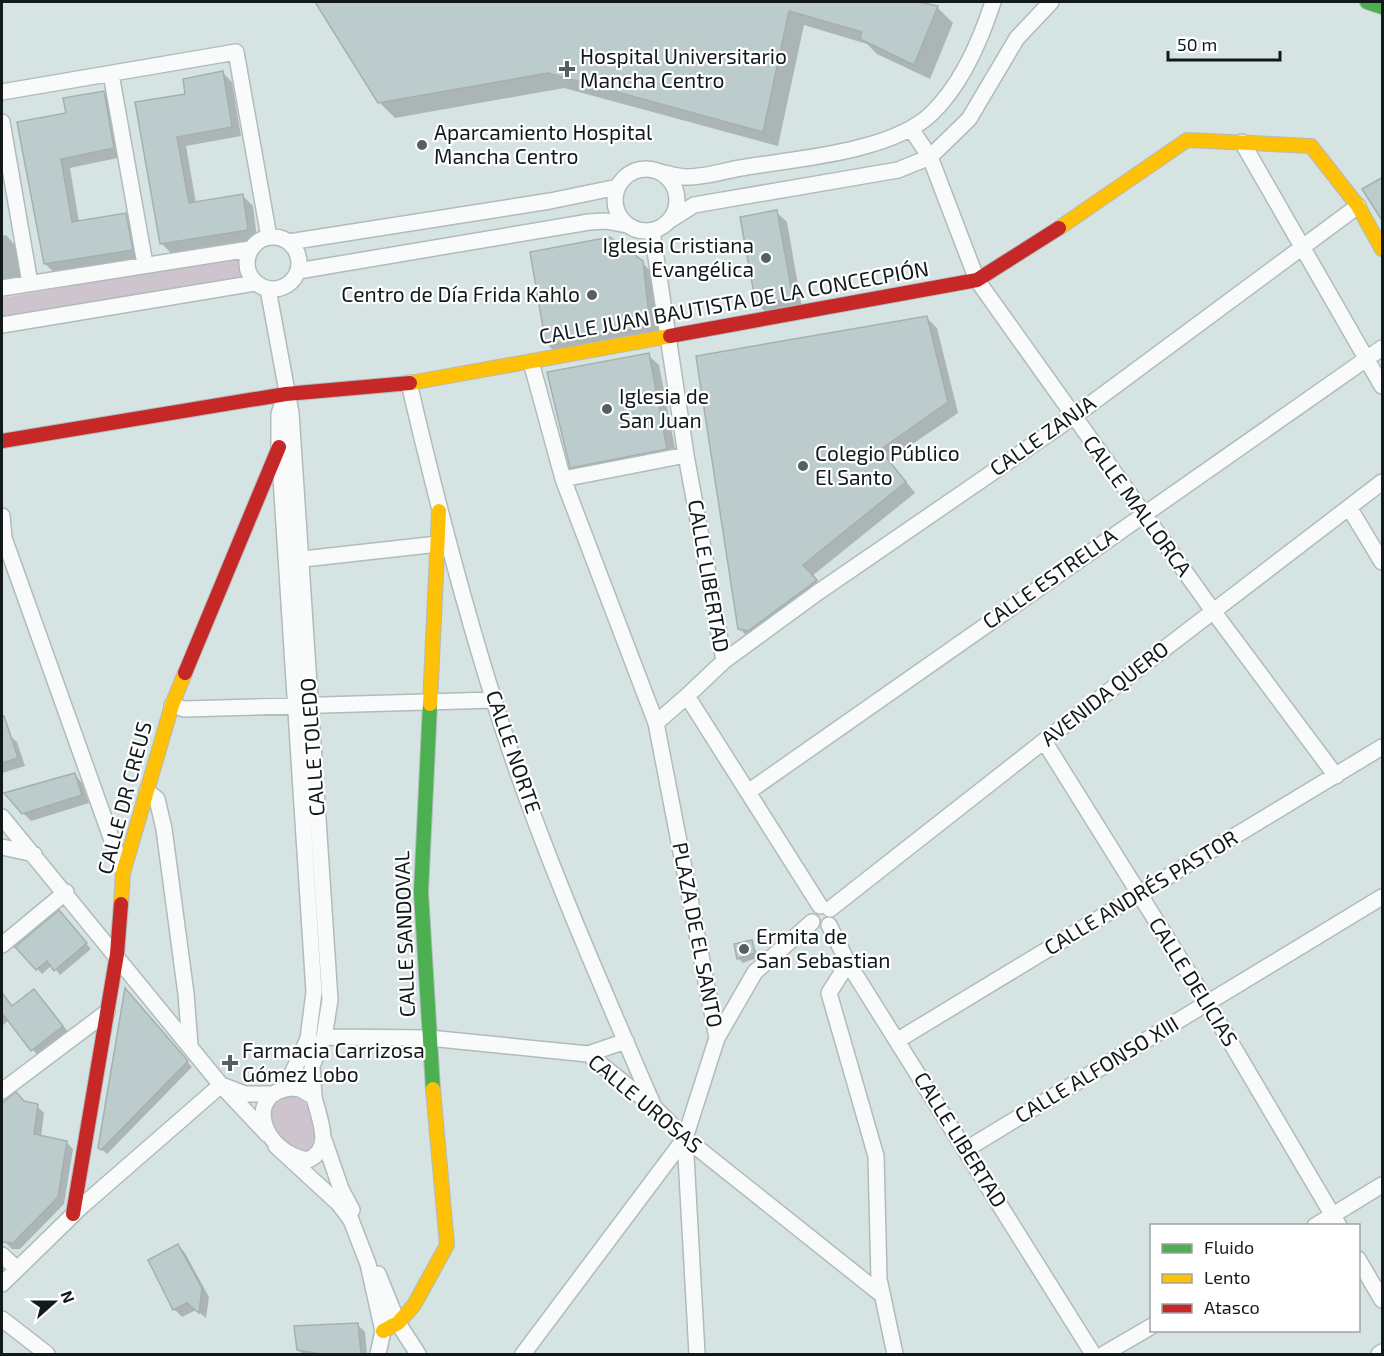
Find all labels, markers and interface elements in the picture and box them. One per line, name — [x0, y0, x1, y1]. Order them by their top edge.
scale bar — [1168, 24, 1280, 62]
text: 50 m — [1177, 33, 1217, 55]
place label: Hospital Universitario Mancha Centro — [580, 43, 787, 92]
marker: Hospital Universitario Mancha Centro — [558, 60, 576, 78]
place label: Aparcamiento Hospital Mancha Centro — [434, 119, 653, 168]
marker: Aparcamiento Hospital Mancha Centro — [415, 138, 429, 152]
place label: Iglesia Cristiana Evangélica — [602, 232, 754, 281]
marker: Iglesia Cristiana Evangélica — [759, 251, 773, 265]
street label: CALLE JUAN BAUTISTA DE LA CONCECPIÓN — [537, 255, 931, 348]
place label: Centro de Día Frida Kahlo — [341, 281, 580, 306]
marker: Centro de Día Frida Kahlo — [585, 288, 599, 302]
place label: Iglesia de San Juan — [619, 383, 709, 432]
street label: CALLE ZANJA — [985, 389, 1100, 480]
marker: Iglesia de San Juan — [600, 402, 614, 416]
street label: CALLE MALLORCA — [1079, 430, 1198, 580]
place label: Colegio Público El Santo — [815, 440, 960, 489]
marker: Colegio Público El Santo — [796, 459, 810, 473]
street label: CALLE LIBERTAD — [684, 497, 735, 654]
street label: CALLE ESTRELLA — [977, 522, 1121, 633]
street label: AVENIDA QUERO — [1035, 635, 1174, 751]
street label: CALLE TOLEDO — [294, 677, 329, 817]
street label: CALLE NORTE — [482, 687, 547, 816]
street label: CALLE DR CREUS — [91, 718, 156, 877]
street label: CALLE ANDRÉS PASTOR — [1039, 824, 1241, 959]
street label: PLAZA DE EL SANTO — [668, 840, 729, 1029]
street label: CALLE SANDOVAL — [388, 850, 419, 1018]
street label: CALLE DELICIAS — [1145, 912, 1244, 1050]
place label: Ermita de San Sebastian — [756, 923, 890, 972]
marker: Ermita de San Sebastian — [737, 942, 751, 956]
street label: CALLE ALFONSO XIII — [1010, 1010, 1182, 1127]
place label: Farmacia Carrizosa Gómez Lobo — [242, 1037, 425, 1086]
street label: CALLE UROSAS — [584, 1048, 708, 1158]
marker: Farmacia Carrizosa Gómez Lobo — [223, 1056, 237, 1070]
street label: CALLE LIBERTAD — [910, 1067, 1013, 1211]
legend — [1150, 1224, 1360, 1332]
text: Fluido — [1204, 1236, 1254, 1258]
text: Lento — [1204, 1266, 1250, 1288]
north arrow — [24, 1272, 84, 1332]
text: N — [58, 1288, 79, 1305]
text: Atasco — [1204, 1296, 1260, 1318]

